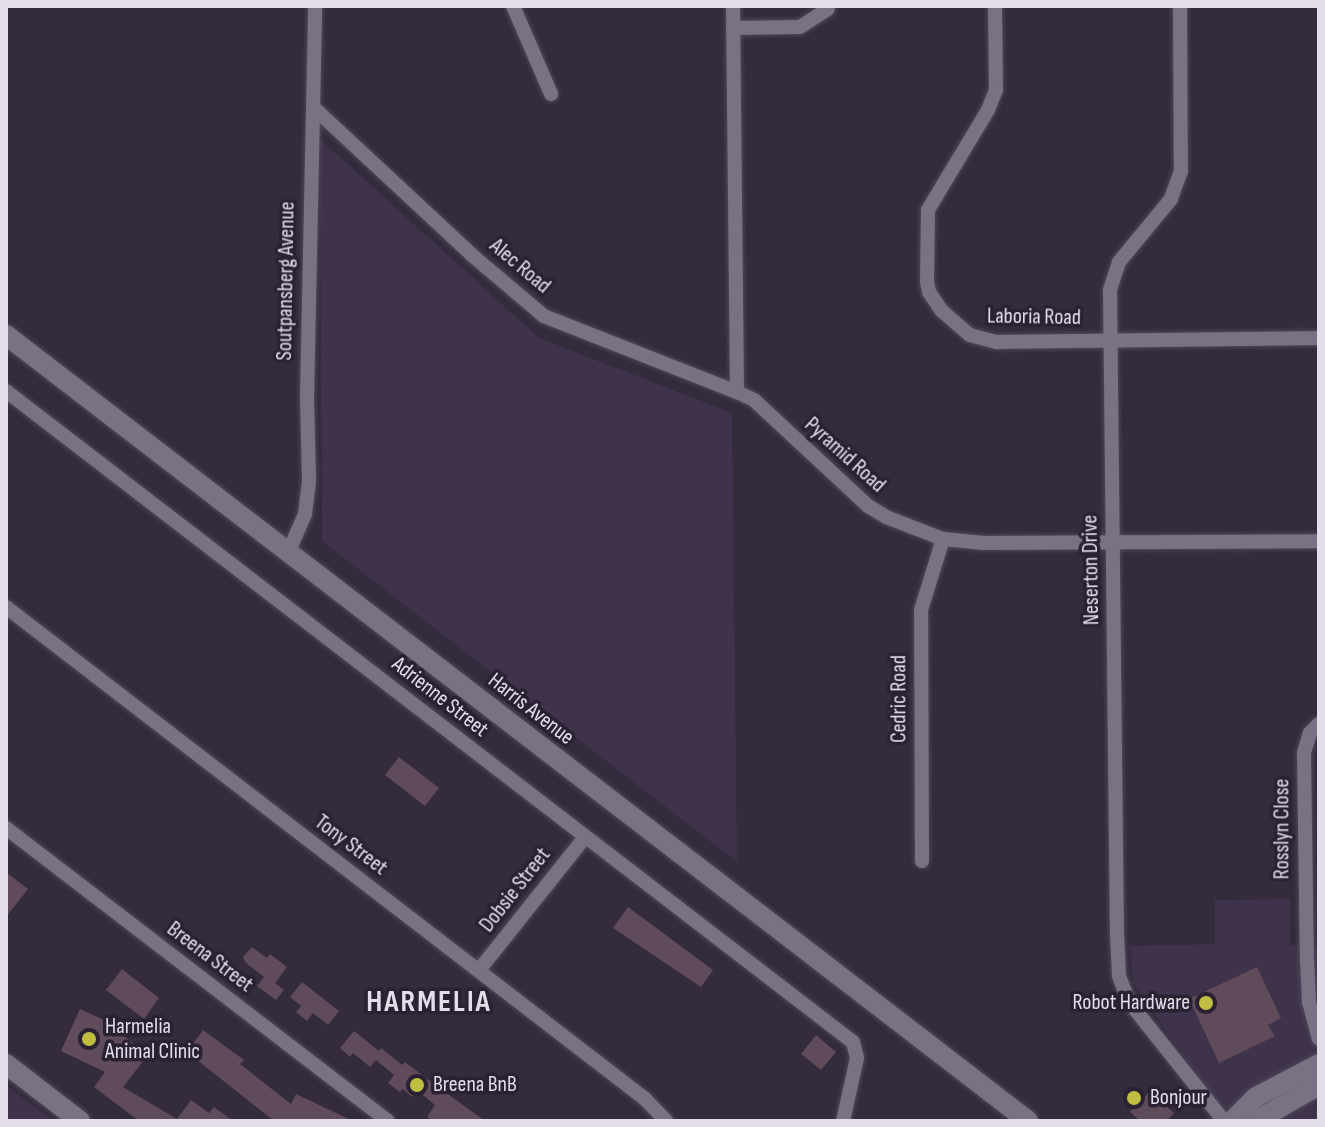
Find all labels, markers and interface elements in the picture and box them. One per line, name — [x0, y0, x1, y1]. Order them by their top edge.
street label: Soutpansberg Avenue — [271, 201, 301, 361]
street label: Alec Road — [484, 233, 556, 299]
street label: Laboria Road — [987, 303, 1081, 331]
street label: Pyramid Road — [799, 412, 891, 498]
street label: Neserton Drive — [1077, 515, 1105, 625]
street label: Adrienne Street — [387, 651, 493, 743]
street label: Cedric Road — [886, 655, 912, 743]
street label: Harris Avenue — [483, 667, 579, 751]
street label: Rosslyn Close — [1269, 779, 1295, 879]
street label: Tony Street — [309, 809, 393, 881]
street label: Dobsie Street — [474, 843, 556, 937]
street label: Breena Street — [162, 916, 258, 998]
district label: HARMELIA — [366, 984, 492, 1020]
place label: Robot Hardware — [1072, 990, 1190, 1016]
marker: Robot Hardware — [1197, 994, 1215, 1012]
place label: Harmelia Animal Clinic — [105, 1013, 200, 1064]
marker: Harmelia Animal Clinic — [80, 1030, 98, 1048]
place label: Breena BnB — [433, 1072, 517, 1098]
marker: Breena BnB — [408, 1076, 426, 1094]
place label: Bonjour — [1150, 1085, 1207, 1111]
marker: Bonjour — [1125, 1089, 1143, 1107]

